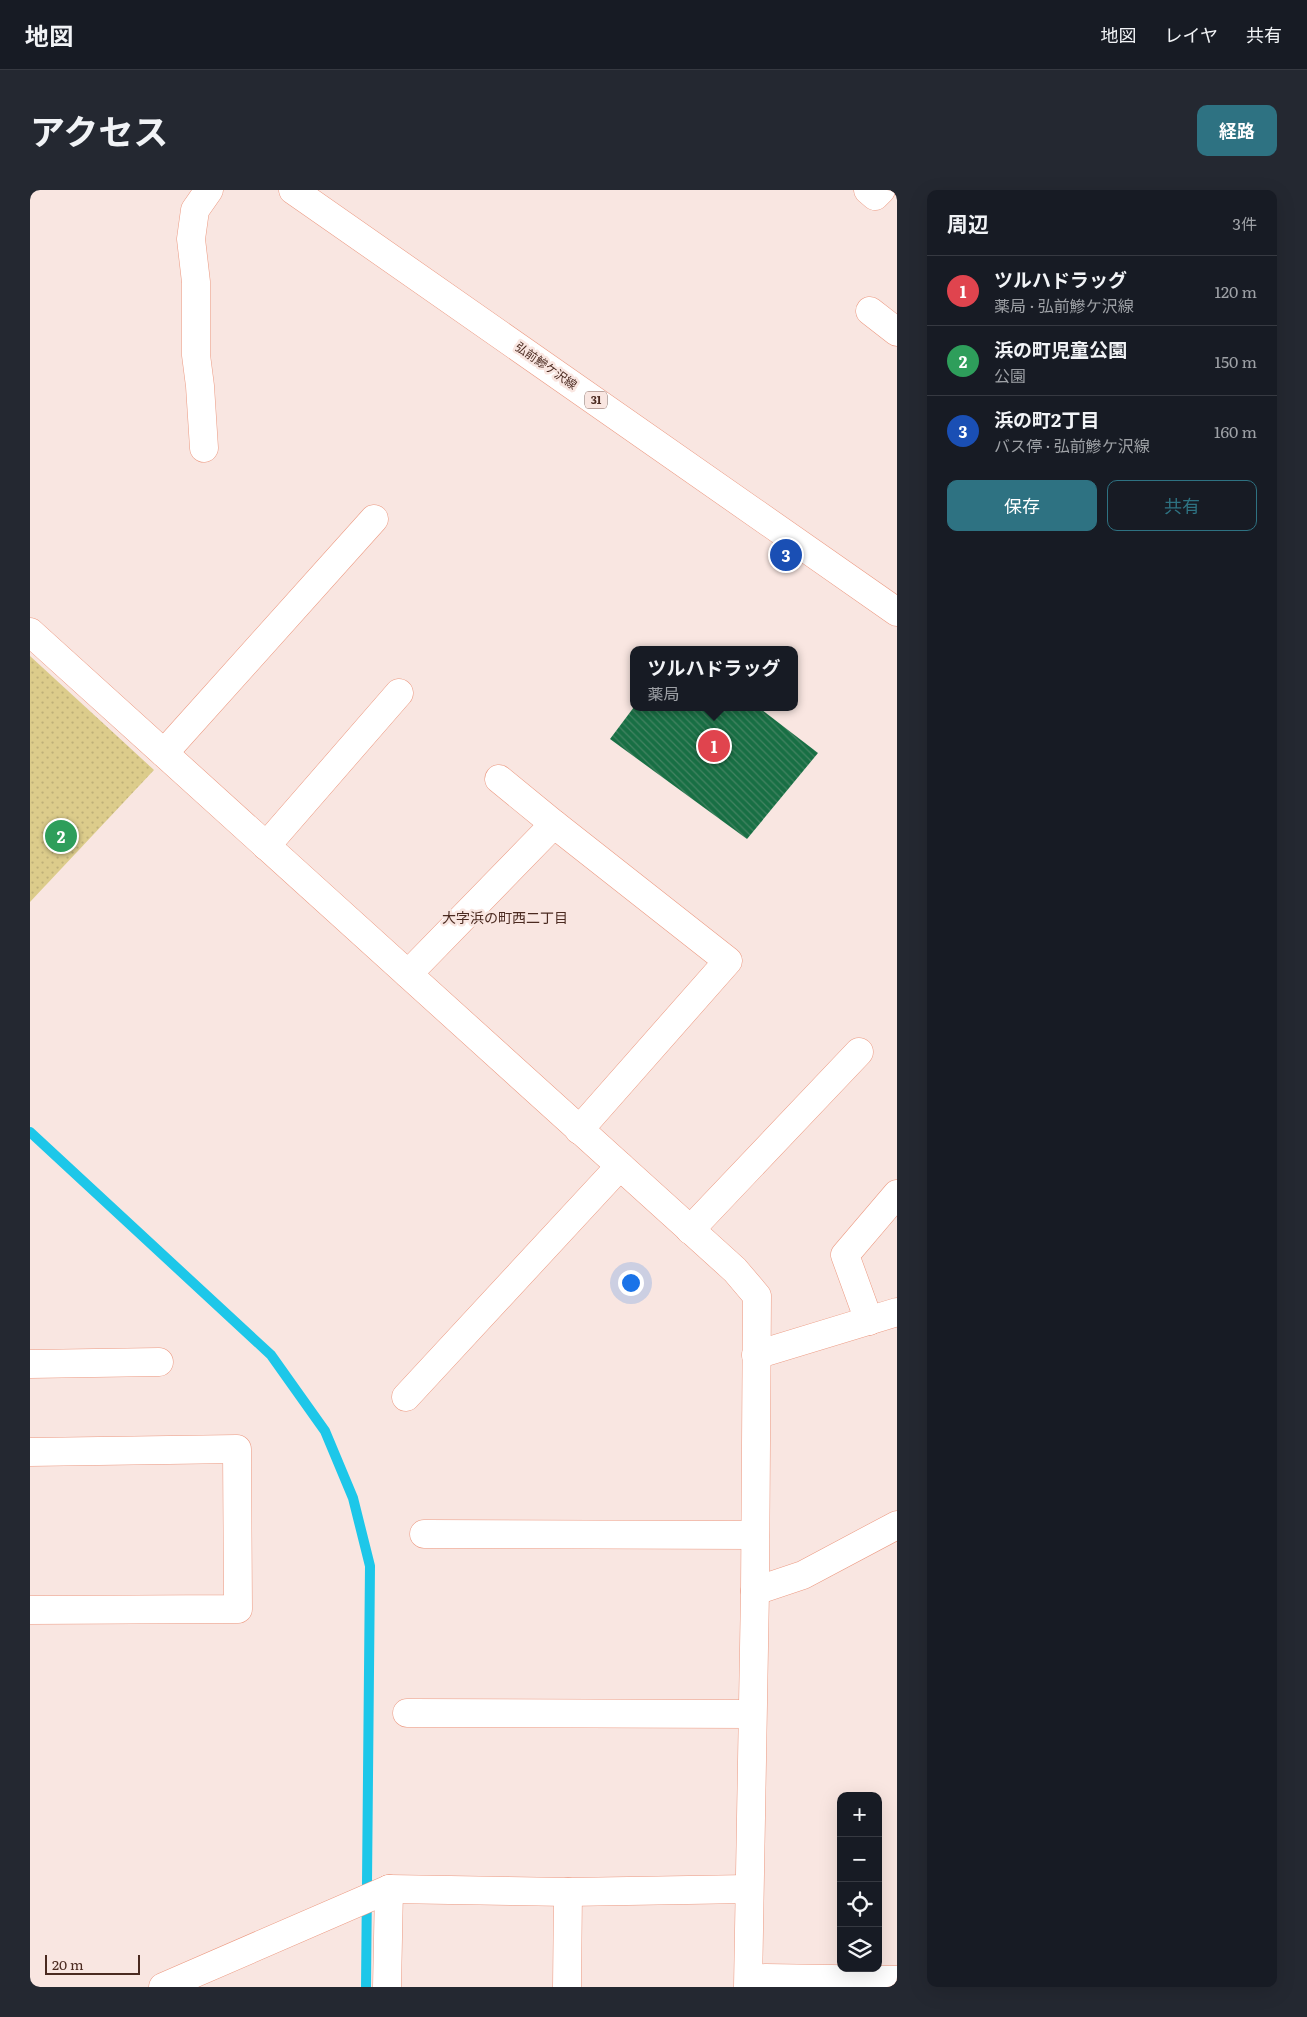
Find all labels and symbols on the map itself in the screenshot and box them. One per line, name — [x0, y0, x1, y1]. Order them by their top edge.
street label: 弘前鰺ケ沢線 — [512, 337, 581, 393]
road number: 31 — [585, 392, 607, 408]
pin: 3 — [770, 536, 802, 574]
pin: 1 — [698, 727, 730, 765]
pin: 2 — [45, 817, 77, 855]
district label: 大字浜の町西二丁目 — [442, 907, 568, 927]
your location — [618, 1270, 644, 1296]
scale bar — [45, 1952, 140, 1975]

